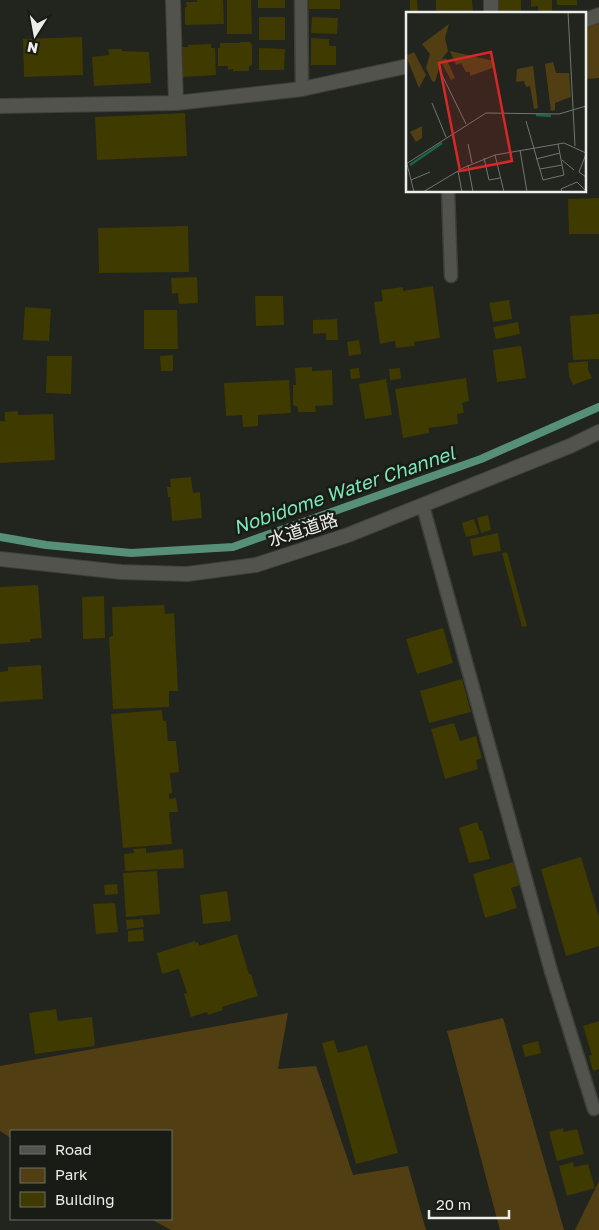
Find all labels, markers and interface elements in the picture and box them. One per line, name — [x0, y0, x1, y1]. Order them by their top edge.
north arrow — [10, 10, 60, 60]
inset map — [406, 12, 586, 192]
text: N — [26, 39, 39, 58]
water label: Nobidome Water Channel — [230, 440, 459, 538]
street label: 水道道路 — [265, 507, 340, 551]
legend — [10, 1130, 172, 1220]
text: Road — [55, 1140, 92, 1158]
text: Park — [55, 1165, 88, 1183]
scale bar — [429, 1188, 509, 1220]
text: Building — [55, 1190, 115, 1208]
text: 20 m — [436, 1195, 471, 1213]

